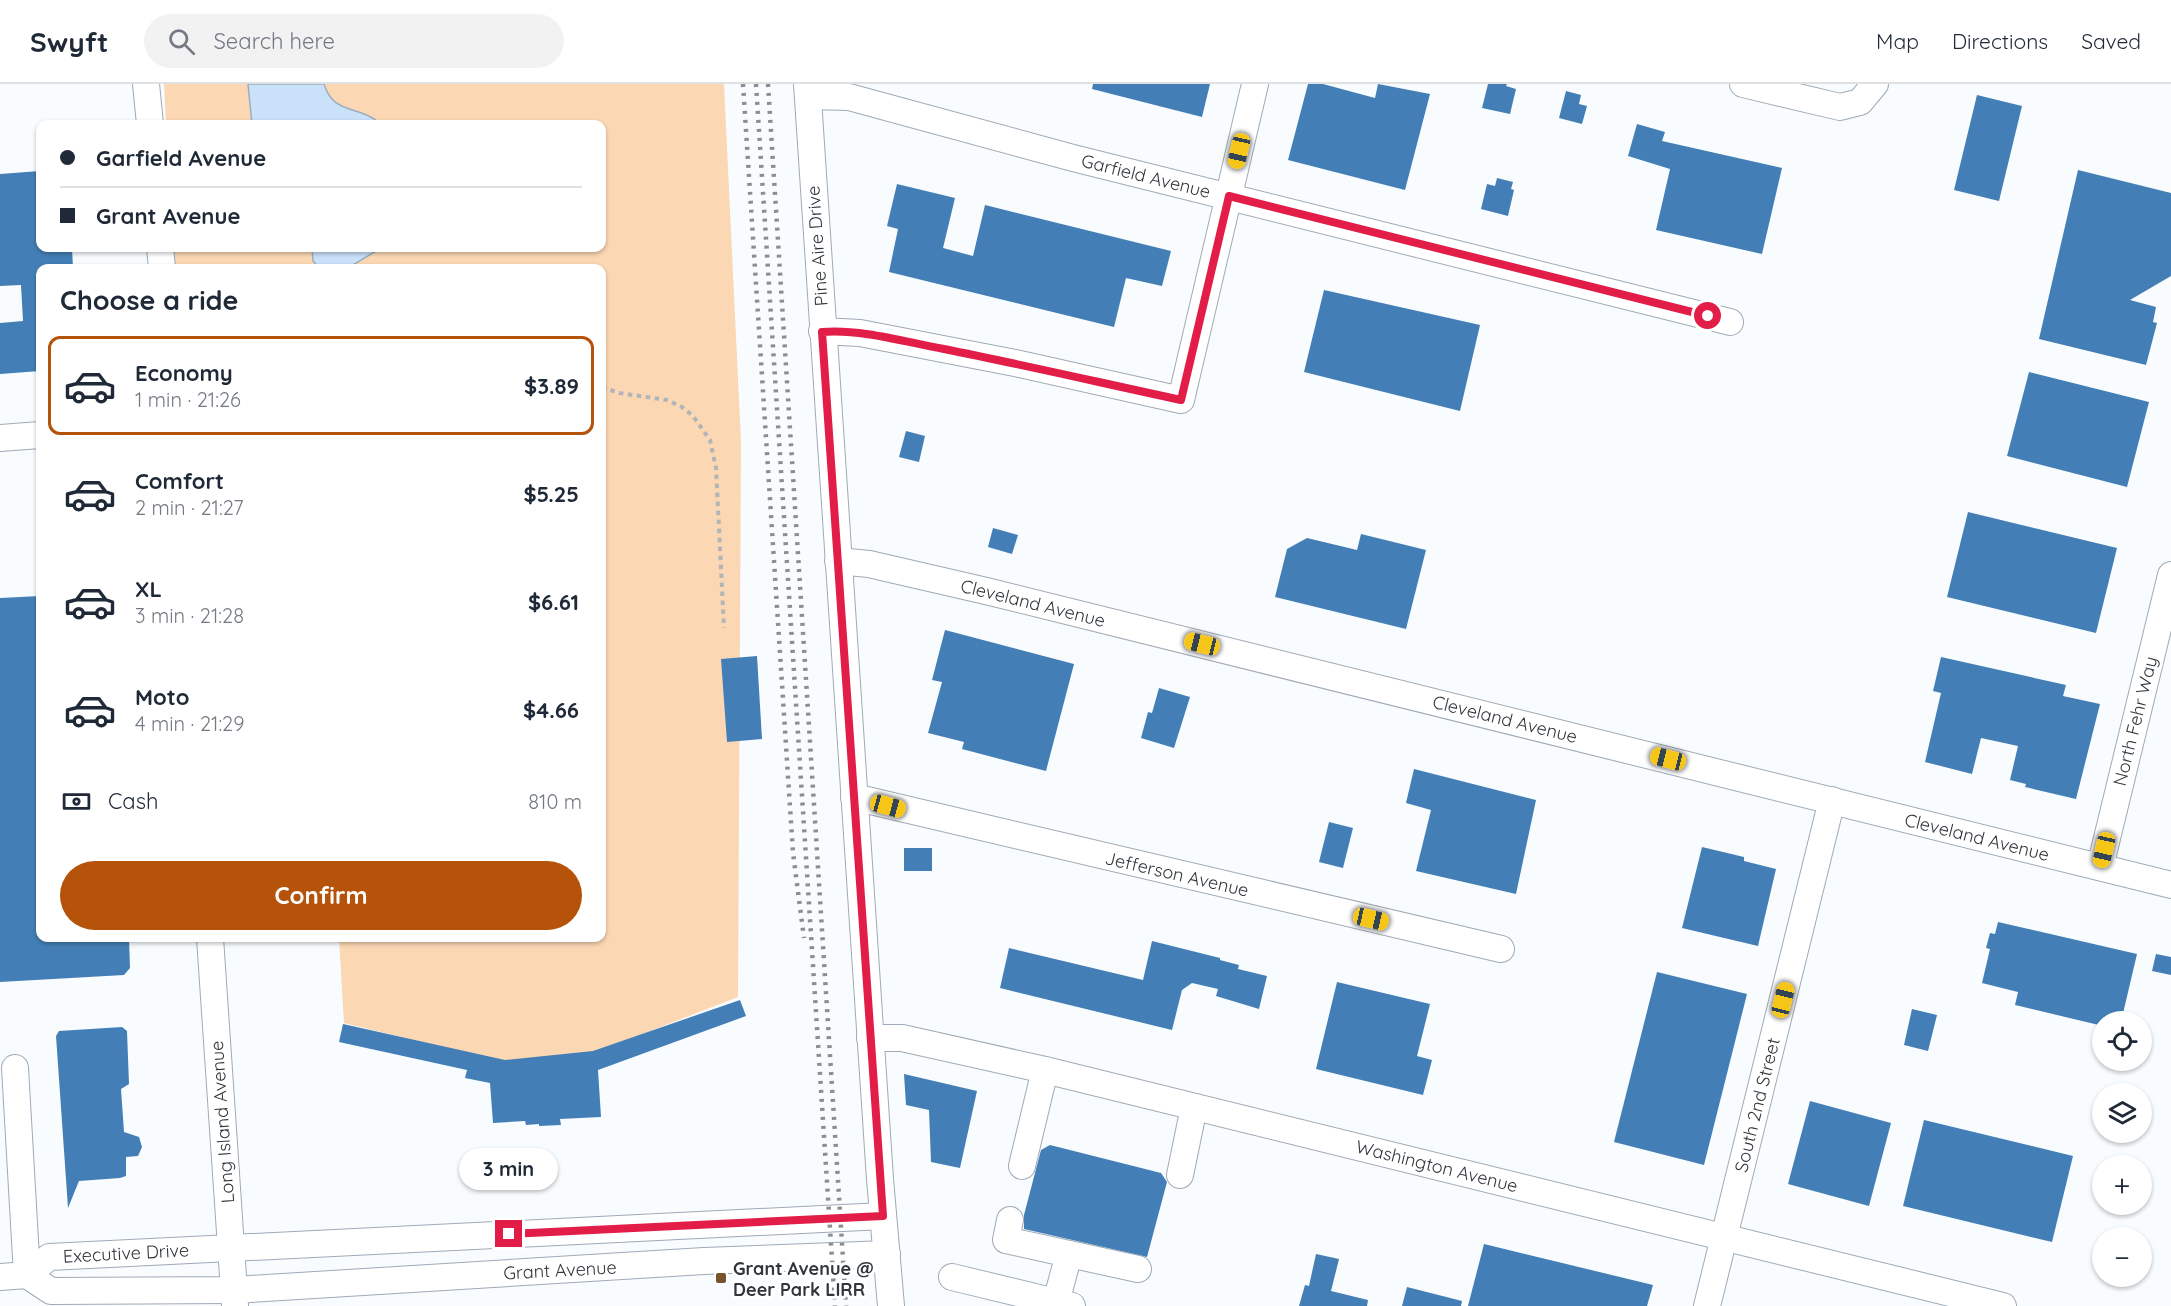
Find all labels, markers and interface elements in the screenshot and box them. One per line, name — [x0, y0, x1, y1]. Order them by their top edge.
search box — [144, 14, 564, 68]
text: Swyft — [30, 24, 108, 59]
icon: search — [165, 25, 198, 58]
text: Search here — [213, 27, 335, 55]
text: Map — [1876, 28, 1919, 54]
text: Directions — [1952, 28, 2048, 54]
text: Saved — [2081, 28, 2141, 54]
car — [1226, 131, 1252, 171]
text: Garfield Avenue — [96, 144, 266, 172]
street label: Garfield Avenue — [1079, 149, 1213, 203]
street label: Pine Aire Drive — [801, 185, 833, 307]
text: Grant Avenue — [96, 202, 240, 230]
text: Choose a ride — [60, 283, 238, 317]
route start — [1694, 302, 1721, 329]
icon: car — [63, 359, 117, 413]
text: Economy — [135, 359, 233, 387]
text: $3.89 — [524, 372, 579, 400]
text: 1 min · 21:26 — [135, 387, 241, 412]
icon: car — [63, 467, 117, 521]
text: Comfort — [135, 467, 224, 495]
text: $5.25 — [523, 480, 579, 508]
text: 2 min · 21:27 — [135, 495, 244, 520]
street label: Cleveland Avenue — [958, 574, 1108, 632]
icon: car — [63, 575, 117, 629]
text: XL — [135, 575, 162, 603]
text: $6.61 — [528, 588, 579, 616]
text: 3 min · 21:28 — [135, 603, 244, 628]
car — [1182, 631, 1222, 657]
street label: North Fehr Way — [2108, 654, 2162, 788]
icon: car — [63, 683, 117, 737]
text: Moto — [135, 683, 189, 711]
street label: Cleveland Avenue — [1430, 690, 1580, 748]
text: $4.66 — [523, 696, 579, 724]
text: 4 min · 21:29 — [135, 711, 244, 736]
car — [1648, 746, 1688, 772]
icon: cash — [60, 785, 93, 818]
text: Cash — [108, 787, 159, 815]
text: 810 m — [528, 789, 582, 814]
car — [868, 793, 908, 819]
street label: Cleveland Avenue — [1902, 808, 2052, 866]
car — [2091, 830, 2117, 870]
street label: Jefferson Avenue — [1103, 846, 1251, 902]
button: Confirm — [60, 861, 582, 930]
car — [1351, 906, 1391, 932]
car — [1770, 980, 1796, 1020]
map controls — [2092, 1011, 2152, 1287]
button: locate — [2092, 1011, 2152, 1071]
street label: South 2nd Street — [1729, 1035, 1785, 1175]
street label: Long Island Avenue — [205, 1040, 239, 1204]
button: layers — [2092, 1083, 2152, 1143]
street label: Washington Avenue — [1354, 1135, 1520, 1197]
callout: 3 min — [460, 1147, 558, 1189]
button: + — [2092, 1155, 2152, 1215]
text: 3 min — [483, 1156, 534, 1181]
route end — [495, 1220, 522, 1247]
button: − — [2092, 1227, 2152, 1287]
street label: Executive Drive — [62, 1238, 190, 1268]
street label: Grant Avenue — [503, 1256, 617, 1284]
place label: Grant Avenue @ Deer Park LIRR — [733, 1257, 874, 1301]
marker: Grant Avenue @ Deer Park LIRR — [714, 1271, 728, 1285]

